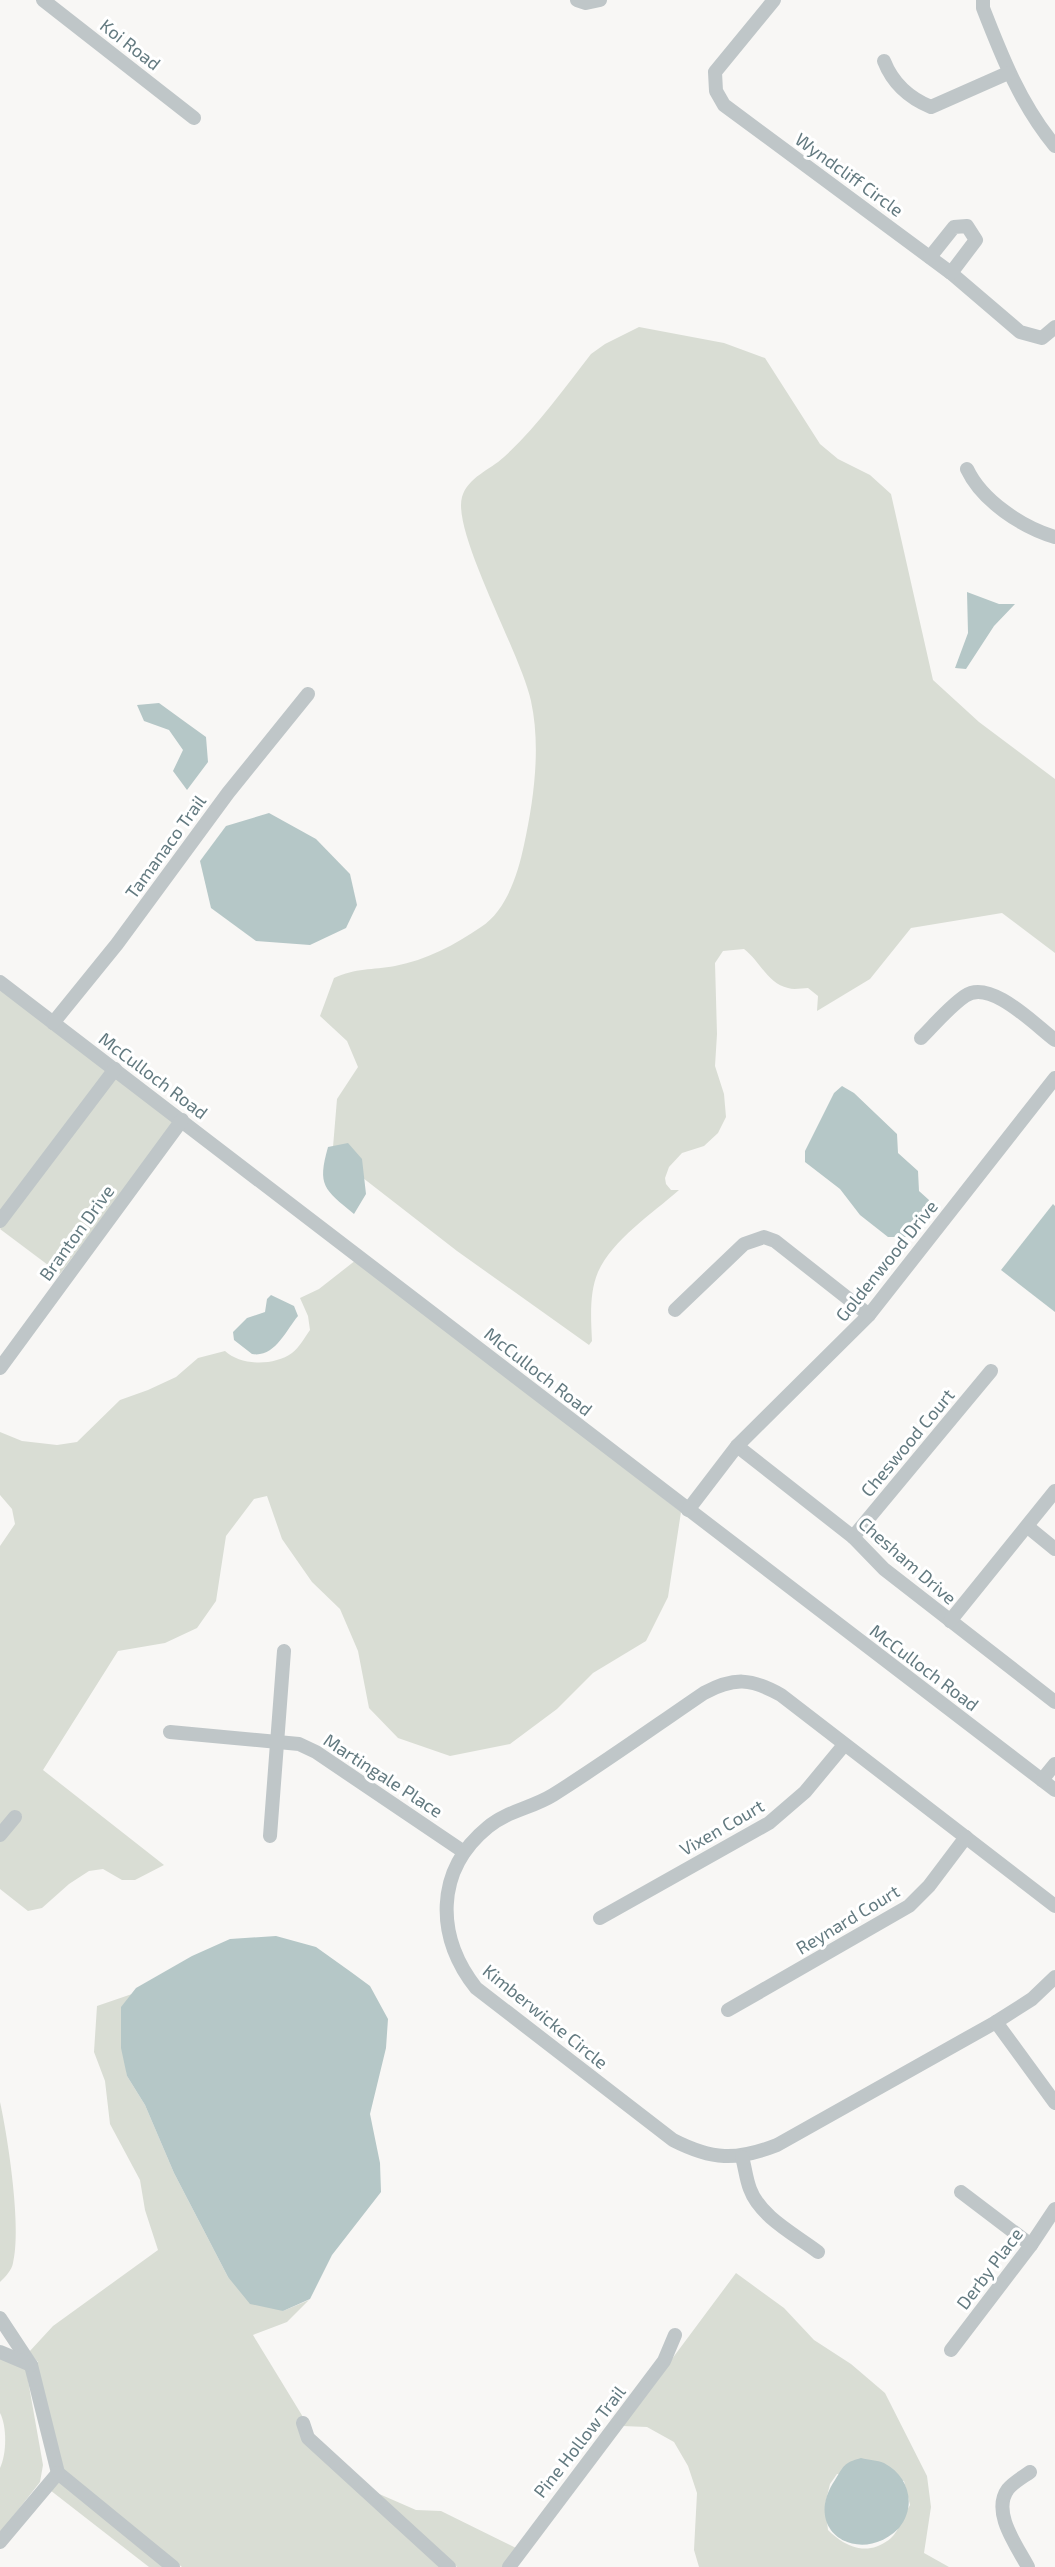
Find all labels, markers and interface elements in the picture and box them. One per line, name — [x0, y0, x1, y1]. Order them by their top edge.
street label: Koi Road — [96, 14, 165, 75]
street label: Wyndcliff Circle — [791, 128, 908, 221]
street label: Tamanaco Trail — [120, 790, 211, 903]
street label: McCulloch Road — [95, 1027, 212, 1123]
street label: Branton Drive — [34, 1180, 118, 1285]
street label: Goldenwood Drive — [831, 1195, 942, 1325]
street label: McCulloch Road — [480, 1322, 597, 1420]
street label: Cheswood Court — [856, 1384, 959, 1501]
street label: Chesham Drive — [854, 1512, 961, 1609]
street label: McCulloch Road — [866, 1619, 983, 1715]
street label: Martingale Place — [320, 1728, 447, 1822]
street label: Vixen Court — [675, 1794, 768, 1860]
street label: Reynard Court — [792, 1880, 903, 1959]
street label: Kimberwicke Circle — [479, 1959, 612, 2073]
street label: Derby Place — [951, 2223, 1027, 2313]
street label: Pine Hollow Trail — [529, 2380, 630, 2502]

